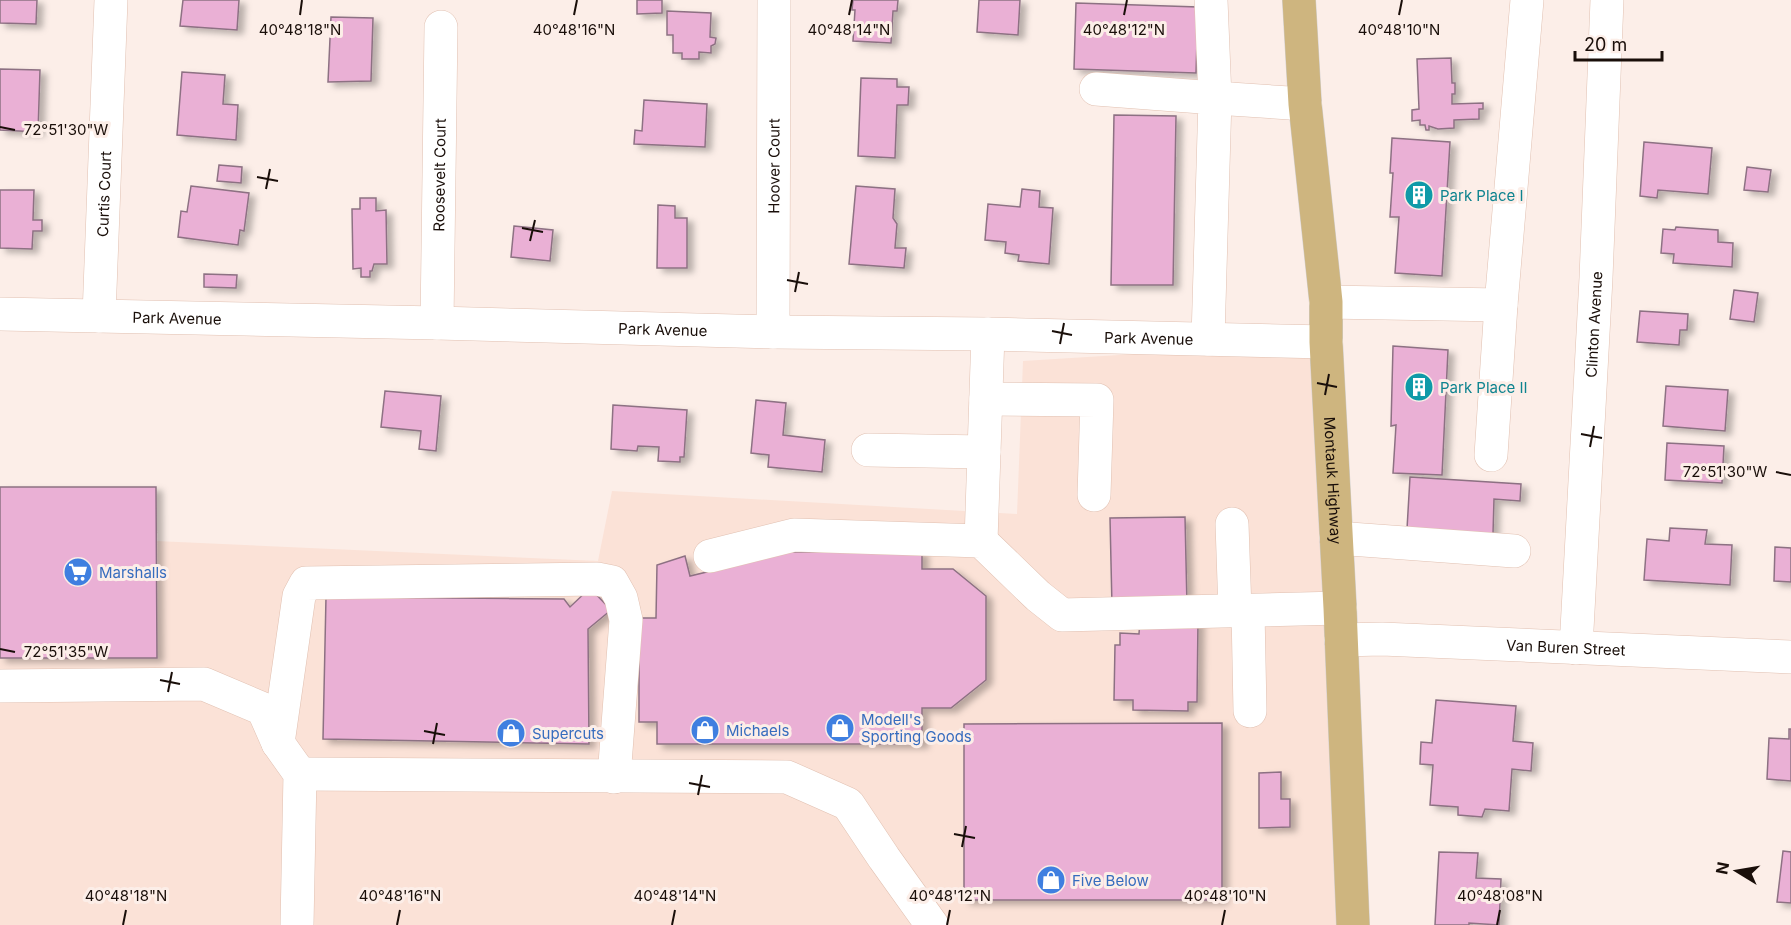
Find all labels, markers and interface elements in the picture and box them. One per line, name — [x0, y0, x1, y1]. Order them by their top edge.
text: 40°48'18"N — [259, 20, 341, 39]
text: 40°48'16"N — [533, 20, 615, 39]
text: 40°48'14"N — [808, 20, 890, 39]
text: 40°48'12"N — [1083, 20, 1165, 39]
text: 40°48'10"N — [1358, 20, 1440, 39]
scale bar — [1575, 24, 1662, 62]
text: 20 m — [1584, 34, 1627, 55]
street label: Roosevelt Court — [429, 118, 449, 232]
street label: Hoover Court — [764, 118, 783, 214]
text: 72°51'30"W — [24, 120, 109, 139]
street label: Curtis Court — [93, 151, 115, 237]
building icon: Park Place I — [1403, 179, 1435, 211]
place label: Park Place I — [1440, 186, 1524, 205]
street label: Clinton Avenue — [1581, 271, 1606, 378]
street label: Park Avenue — [132, 307, 222, 328]
street label: Park Avenue — [618, 318, 708, 340]
street label: Park Avenue — [1104, 327, 1193, 348]
building icon: Park Place II — [1403, 371, 1435, 403]
place label: Park Place II — [1440, 378, 1528, 397]
street label: Montauk Highway — [1320, 416, 1346, 545]
text: 72°51'30"W — [1683, 462, 1768, 481]
supermarket icon: Marshalls — [62, 556, 94, 588]
place label: Marshalls — [99, 563, 167, 582]
street label: Van Buren Street — [1506, 635, 1626, 659]
text: 72°51'35"W — [24, 642, 108, 661]
place label: Modell's Sporting Goods — [861, 710, 972, 746]
shop icon: Modell's Sporting Goods — [824, 712, 856, 744]
shop icon: Michaels — [689, 714, 721, 746]
shop icon: Supercuts — [495, 717, 527, 749]
place label: Michaels — [726, 721, 789, 740]
place label: Supercuts — [532, 724, 604, 743]
north arrow — [1707, 841, 1767, 901]
text: N — [1711, 860, 1733, 876]
shop icon: Five Below — [1035, 864, 1067, 896]
place label: Five Below — [1072, 871, 1149, 890]
text: 40°48'18"N — [85, 886, 167, 905]
text: 40°48'16"N — [359, 886, 441, 905]
text: 40°48'14"N — [634, 886, 716, 905]
text: 40°48'12"N — [909, 886, 991, 905]
text: 40°48'10"N — [1184, 886, 1266, 905]
text: 40°48'08"N — [1457, 886, 1543, 905]

